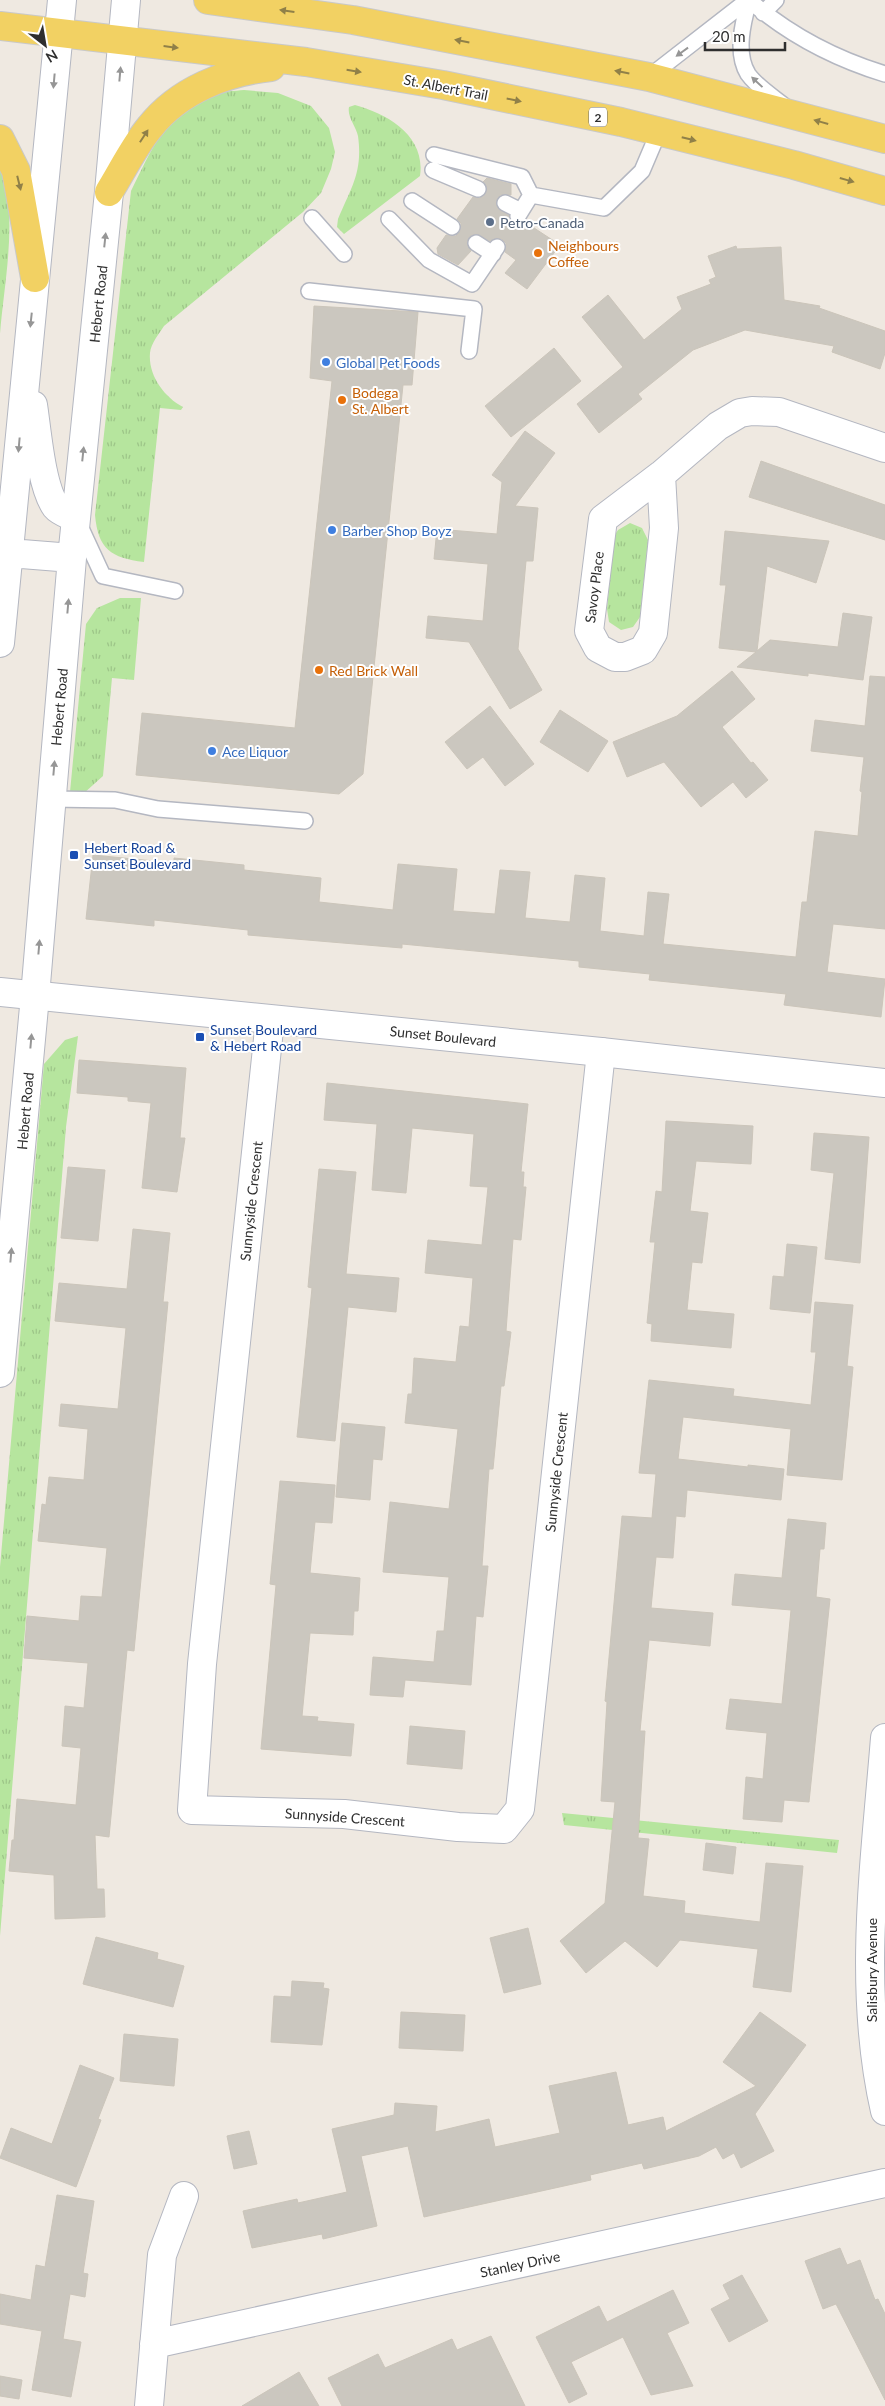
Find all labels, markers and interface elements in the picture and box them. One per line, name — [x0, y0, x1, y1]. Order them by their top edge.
one-way arrow — [279, 7, 295, 15]
north arrow — [20, 20, 70, 70]
scale bar — [705, 20, 785, 52]
text: 20 m — [712, 27, 746, 45]
one-way arrow — [454, 37, 470, 45]
one-way arrow — [163, 43, 179, 51]
text: N — [43, 47, 61, 67]
one-way arrow — [675, 47, 689, 57]
one-way arrow — [116, 66, 124, 82]
one-way arrow — [346, 67, 362, 75]
one-way arrow — [614, 68, 629, 76]
street label: St. Albert Trail — [402, 71, 490, 103]
one-way arrow — [50, 74, 58, 90]
one-way arrow — [751, 76, 763, 88]
one-way arrow — [506, 96, 521, 104]
road number: 2 — [589, 108, 607, 126]
one-way arrow — [814, 117, 829, 125]
one-way arrow — [139, 129, 148, 142]
one-way arrow — [682, 135, 697, 143]
one-way arrow — [15, 176, 23, 191]
one-way arrow — [839, 176, 854, 184]
place label: Petro-Canada — [500, 214, 584, 231]
marker: Petro-Canada — [484, 216, 496, 228]
one-way arrow — [101, 232, 109, 248]
place label: Neighbours Coffee — [548, 237, 619, 270]
marker: Neighbours Coffee — [532, 247, 544, 259]
street label: Hebert Road — [85, 264, 111, 344]
one-way arrow — [27, 312, 35, 328]
place label: Global Pet Foods — [336, 354, 440, 371]
marker: Global Pet Foods — [320, 356, 332, 368]
place label: Bodega St. Albert — [352, 384, 409, 417]
marker: Bodega St. Albert — [336, 394, 348, 406]
one-way arrow — [15, 437, 23, 453]
one-way arrow — [79, 446, 87, 462]
place label: Barber Shop Boyz — [342, 522, 451, 539]
marker: Barber Shop Boyz — [326, 524, 338, 536]
street label: Savoy Place — [581, 550, 607, 624]
one-way arrow — [64, 598, 72, 614]
place label: Red Brick Wall — [329, 662, 418, 679]
marker: Red Brick Wall — [313, 664, 325, 676]
street label: Hebert Road — [47, 667, 71, 747]
place label: Ace Liquor — [222, 743, 288, 760]
marker: Ace Liquor — [206, 745, 218, 757]
one-way arrow — [50, 759, 58, 775]
place label: Hebert Road & Sunset Boulevard — [84, 839, 191, 872]
marker: Hebert Road & Sunset Boulevard — [68, 849, 80, 861]
one-way arrow — [35, 939, 43, 955]
place label: Sunset Boulevard & Hebert Road — [210, 1021, 317, 1054]
street label: Sunset Boulevard — [389, 1022, 497, 1050]
marker: Sunset Boulevard & Hebert Road — [194, 1031, 206, 1043]
one-way arrow — [27, 1033, 35, 1049]
street label: Hebert Road — [13, 1071, 37, 1151]
street label: Sunnyside Crescent — [236, 1140, 266, 1262]
one-way arrow — [7, 1247, 15, 1263]
street label: Sunnyside Crescent — [541, 1411, 571, 1533]
street label: Sunnyside Crescent — [284, 1804, 406, 1830]
street label: Salisbury Avenue — [863, 1918, 880, 2022]
street label: Stanley Drive — [478, 2247, 562, 2281]

